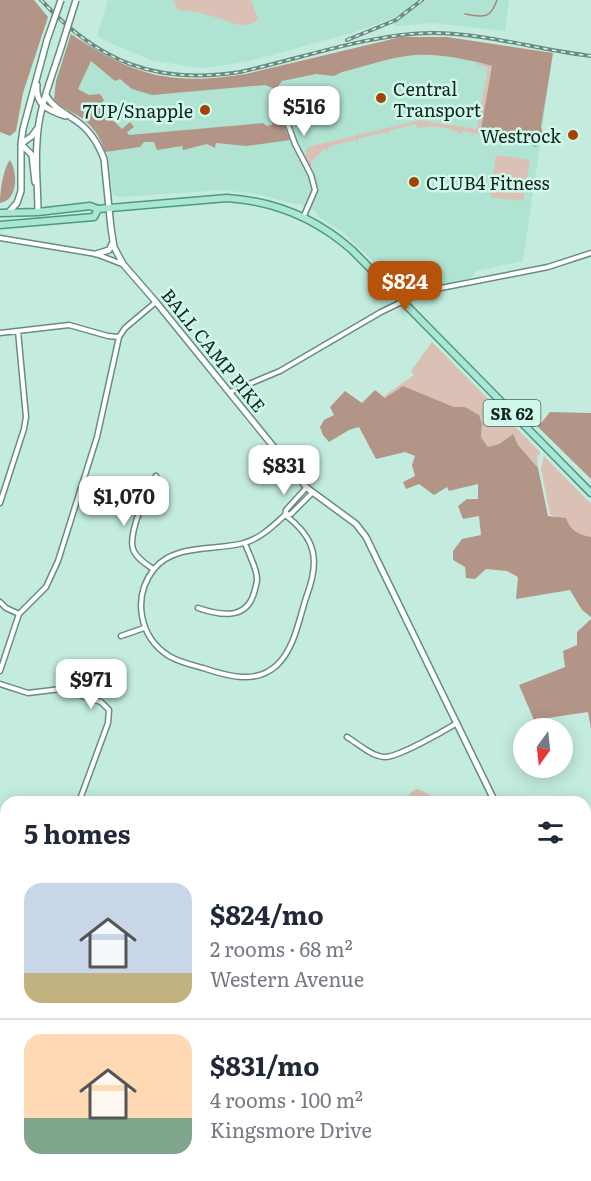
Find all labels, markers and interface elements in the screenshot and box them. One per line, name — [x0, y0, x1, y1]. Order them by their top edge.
place label: Central Transport — [393, 75, 482, 123]
pin: $516 — [268, 86, 340, 137]
text: $516 — [283, 90, 325, 120]
marker: Central Transport — [374, 91, 388, 105]
place label: 7UP/Snapple — [83, 97, 193, 124]
marker: 7UP/Snapple — [198, 103, 212, 117]
place label: Westrock — [480, 122, 562, 149]
marker: Westrock — [566, 128, 580, 142]
place label: CLUB4 Fitness — [426, 169, 550, 196]
marker: CLUB4 Fitness — [407, 175, 421, 189]
pin: $824 — [369, 261, 441, 312]
text: $824 — [382, 265, 428, 295]
street label: BALL CAMP PIKE — [156, 282, 272, 418]
road number: SR 62 — [484, 400, 540, 426]
pin: $831 — [248, 445, 320, 496]
text: $831 — [262, 449, 306, 479]
pin: $1,070 — [75, 476, 173, 527]
text: $1,070 — [93, 480, 155, 510]
pin: $971 — [55, 659, 127, 710]
text: $971 — [70, 663, 112, 693]
north arrow — [513, 718, 573, 778]
map controls — [513, 718, 573, 778]
text: 5 homes — [24, 813, 130, 852]
icon: filters — [534, 816, 567, 849]
text: $824/mo — [210, 894, 324, 933]
icon: home — [72, 907, 144, 979]
text: 2 rooms · 68 m² — [210, 933, 353, 963]
text: Western Avenue — [210, 963, 364, 993]
text: $831/mo — [210, 1045, 319, 1084]
icon: home — [72, 1058, 144, 1130]
text: 4 rooms · 100 m² — [210, 1084, 363, 1114]
text: Kingsmore Drive — [210, 1114, 372, 1144]

